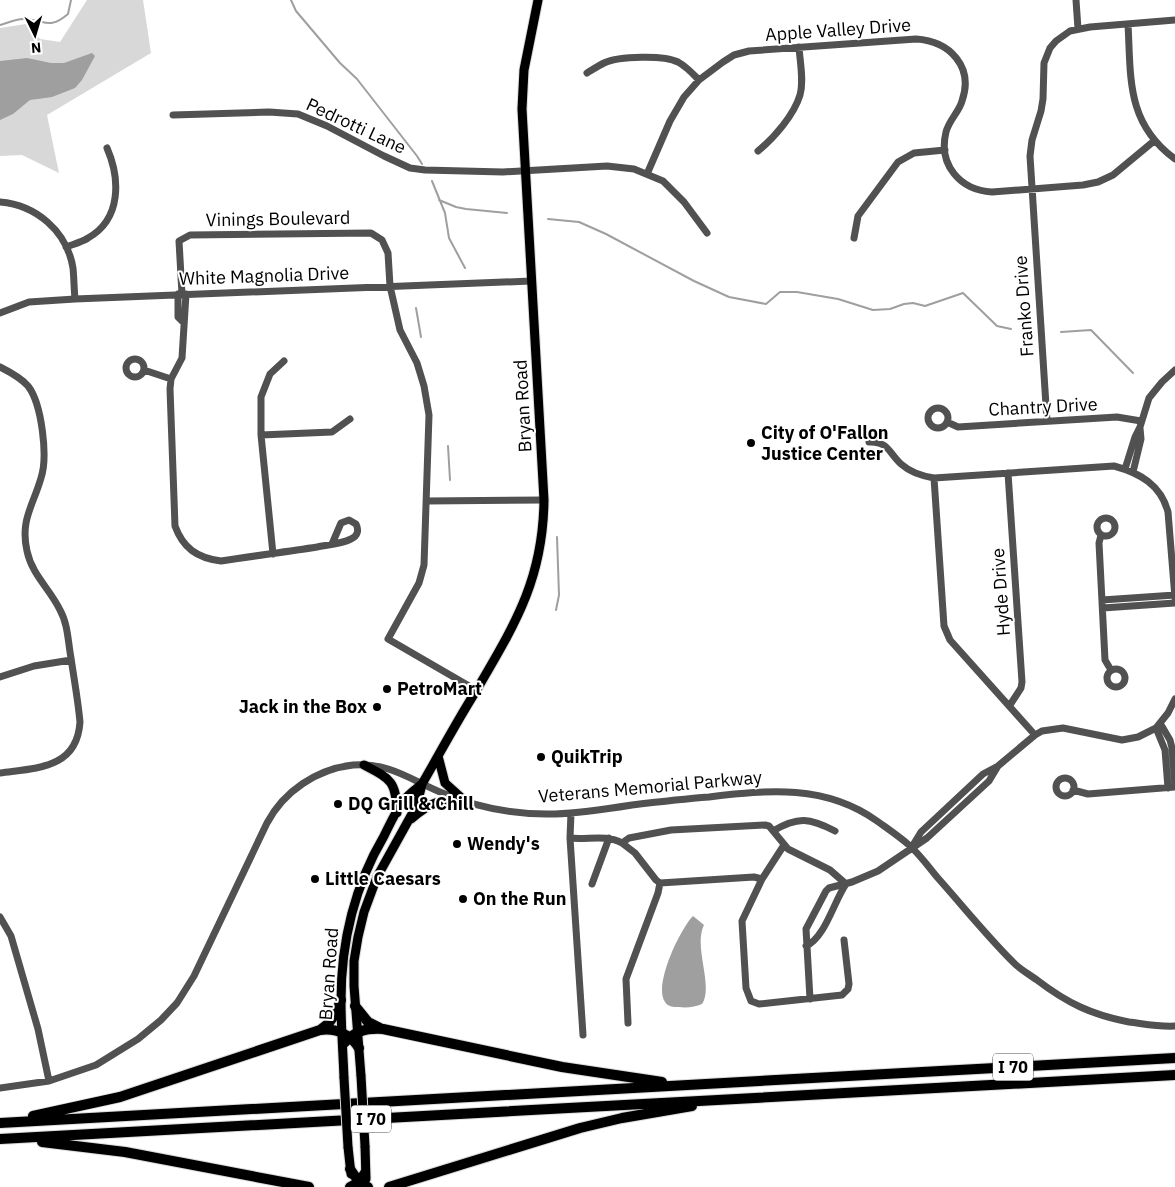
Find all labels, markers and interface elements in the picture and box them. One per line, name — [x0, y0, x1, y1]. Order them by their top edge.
north arrow — [10, 10, 60, 60]
street label: Apple Valley Drive — [764, 13, 912, 46]
text: N — [30, 39, 42, 57]
street label: Pedrotti Lane — [303, 92, 410, 159]
street label: Vinings Boulevard — [205, 206, 351, 231]
street label: Franko Drive — [1008, 255, 1039, 357]
street label: White Magnolia Drive — [179, 261, 350, 290]
street label: Bryan Road — [509, 359, 536, 453]
street label: Chantry Drive — [988, 392, 1098, 421]
place label: City of O'Fallon Justice Center — [761, 421, 889, 465]
marker: City of O'Fallon Justice Center — [745, 437, 757, 449]
street label: Hyde Drive — [986, 547, 1015, 637]
place label: PetroMart — [397, 677, 482, 700]
marker: PetroMart — [381, 683, 393, 695]
place label: Jack in the Box — [239, 695, 367, 718]
marker: Jack in the Box — [371, 701, 383, 713]
place label: QuikTrip — [551, 745, 623, 768]
marker: QuikTrip — [535, 751, 547, 763]
street label: Veterans Memorial Parkway — [537, 765, 763, 808]
place label: DQ Grill & Chill — [348, 792, 474, 815]
marker: DQ Grill & Chill — [332, 798, 344, 810]
place label: Wendy's — [467, 832, 540, 855]
marker: Wendy's — [451, 838, 463, 850]
place label: Little Caesars — [325, 867, 441, 890]
marker: Little Caesars — [309, 873, 321, 885]
place label: On the Run — [473, 887, 566, 910]
marker: On the Run — [457, 893, 469, 905]
street label: Bryan Road — [314, 927, 343, 1021]
road number: I 70 — [993, 1054, 1033, 1080]
road number: I 70 — [351, 1106, 391, 1132]

